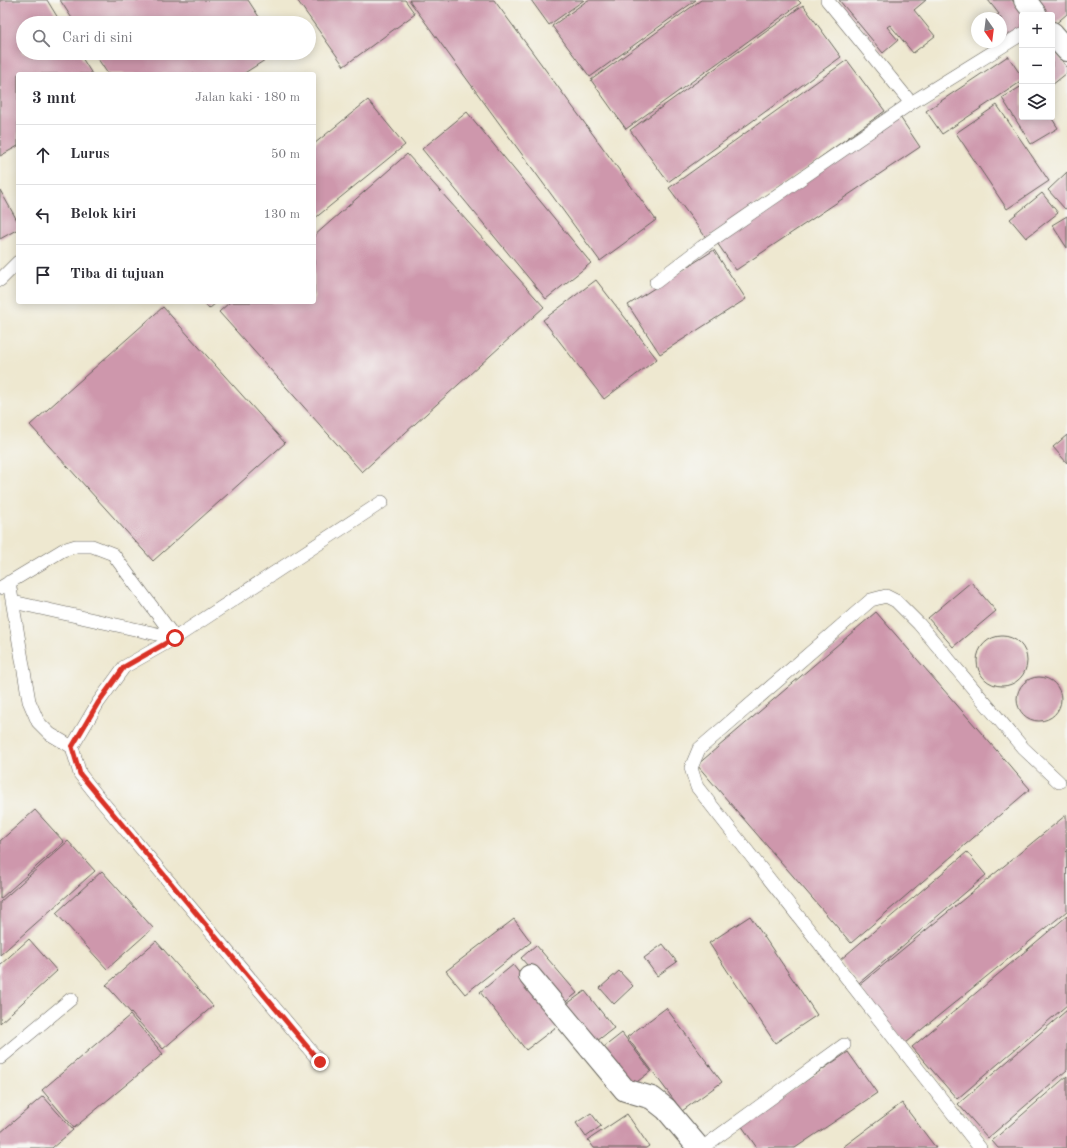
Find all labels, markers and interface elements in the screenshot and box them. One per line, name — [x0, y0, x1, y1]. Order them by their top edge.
north arrow — [971, 12, 1007, 48]
map controls — [1019, 12, 1055, 120]
button: + — [1019, 12, 1055, 48]
search box — [16, 16, 316, 60]
icon: search — [30, 27, 52, 49]
text: Cari di sini — [62, 31, 133, 46]
button: − — [1019, 48, 1055, 84]
button: layers — [1019, 84, 1055, 120]
text: 3 mnt — [32, 90, 76, 107]
text: Jalan kaki · 180 m — [195, 91, 300, 104]
icon: ahead — [32, 144, 54, 166]
text: Lurus — [70, 147, 110, 162]
text: 50 m — [271, 148, 300, 161]
icon: left — [32, 204, 54, 226]
text: Belok kiri — [70, 207, 136, 222]
text: 130 m — [263, 208, 300, 221]
icon: arrive — [32, 264, 54, 286]
text: Tiba di tujuan — [70, 267, 164, 282]
route start — [166, 629, 184, 647]
route end — [311, 1053, 329, 1071]

